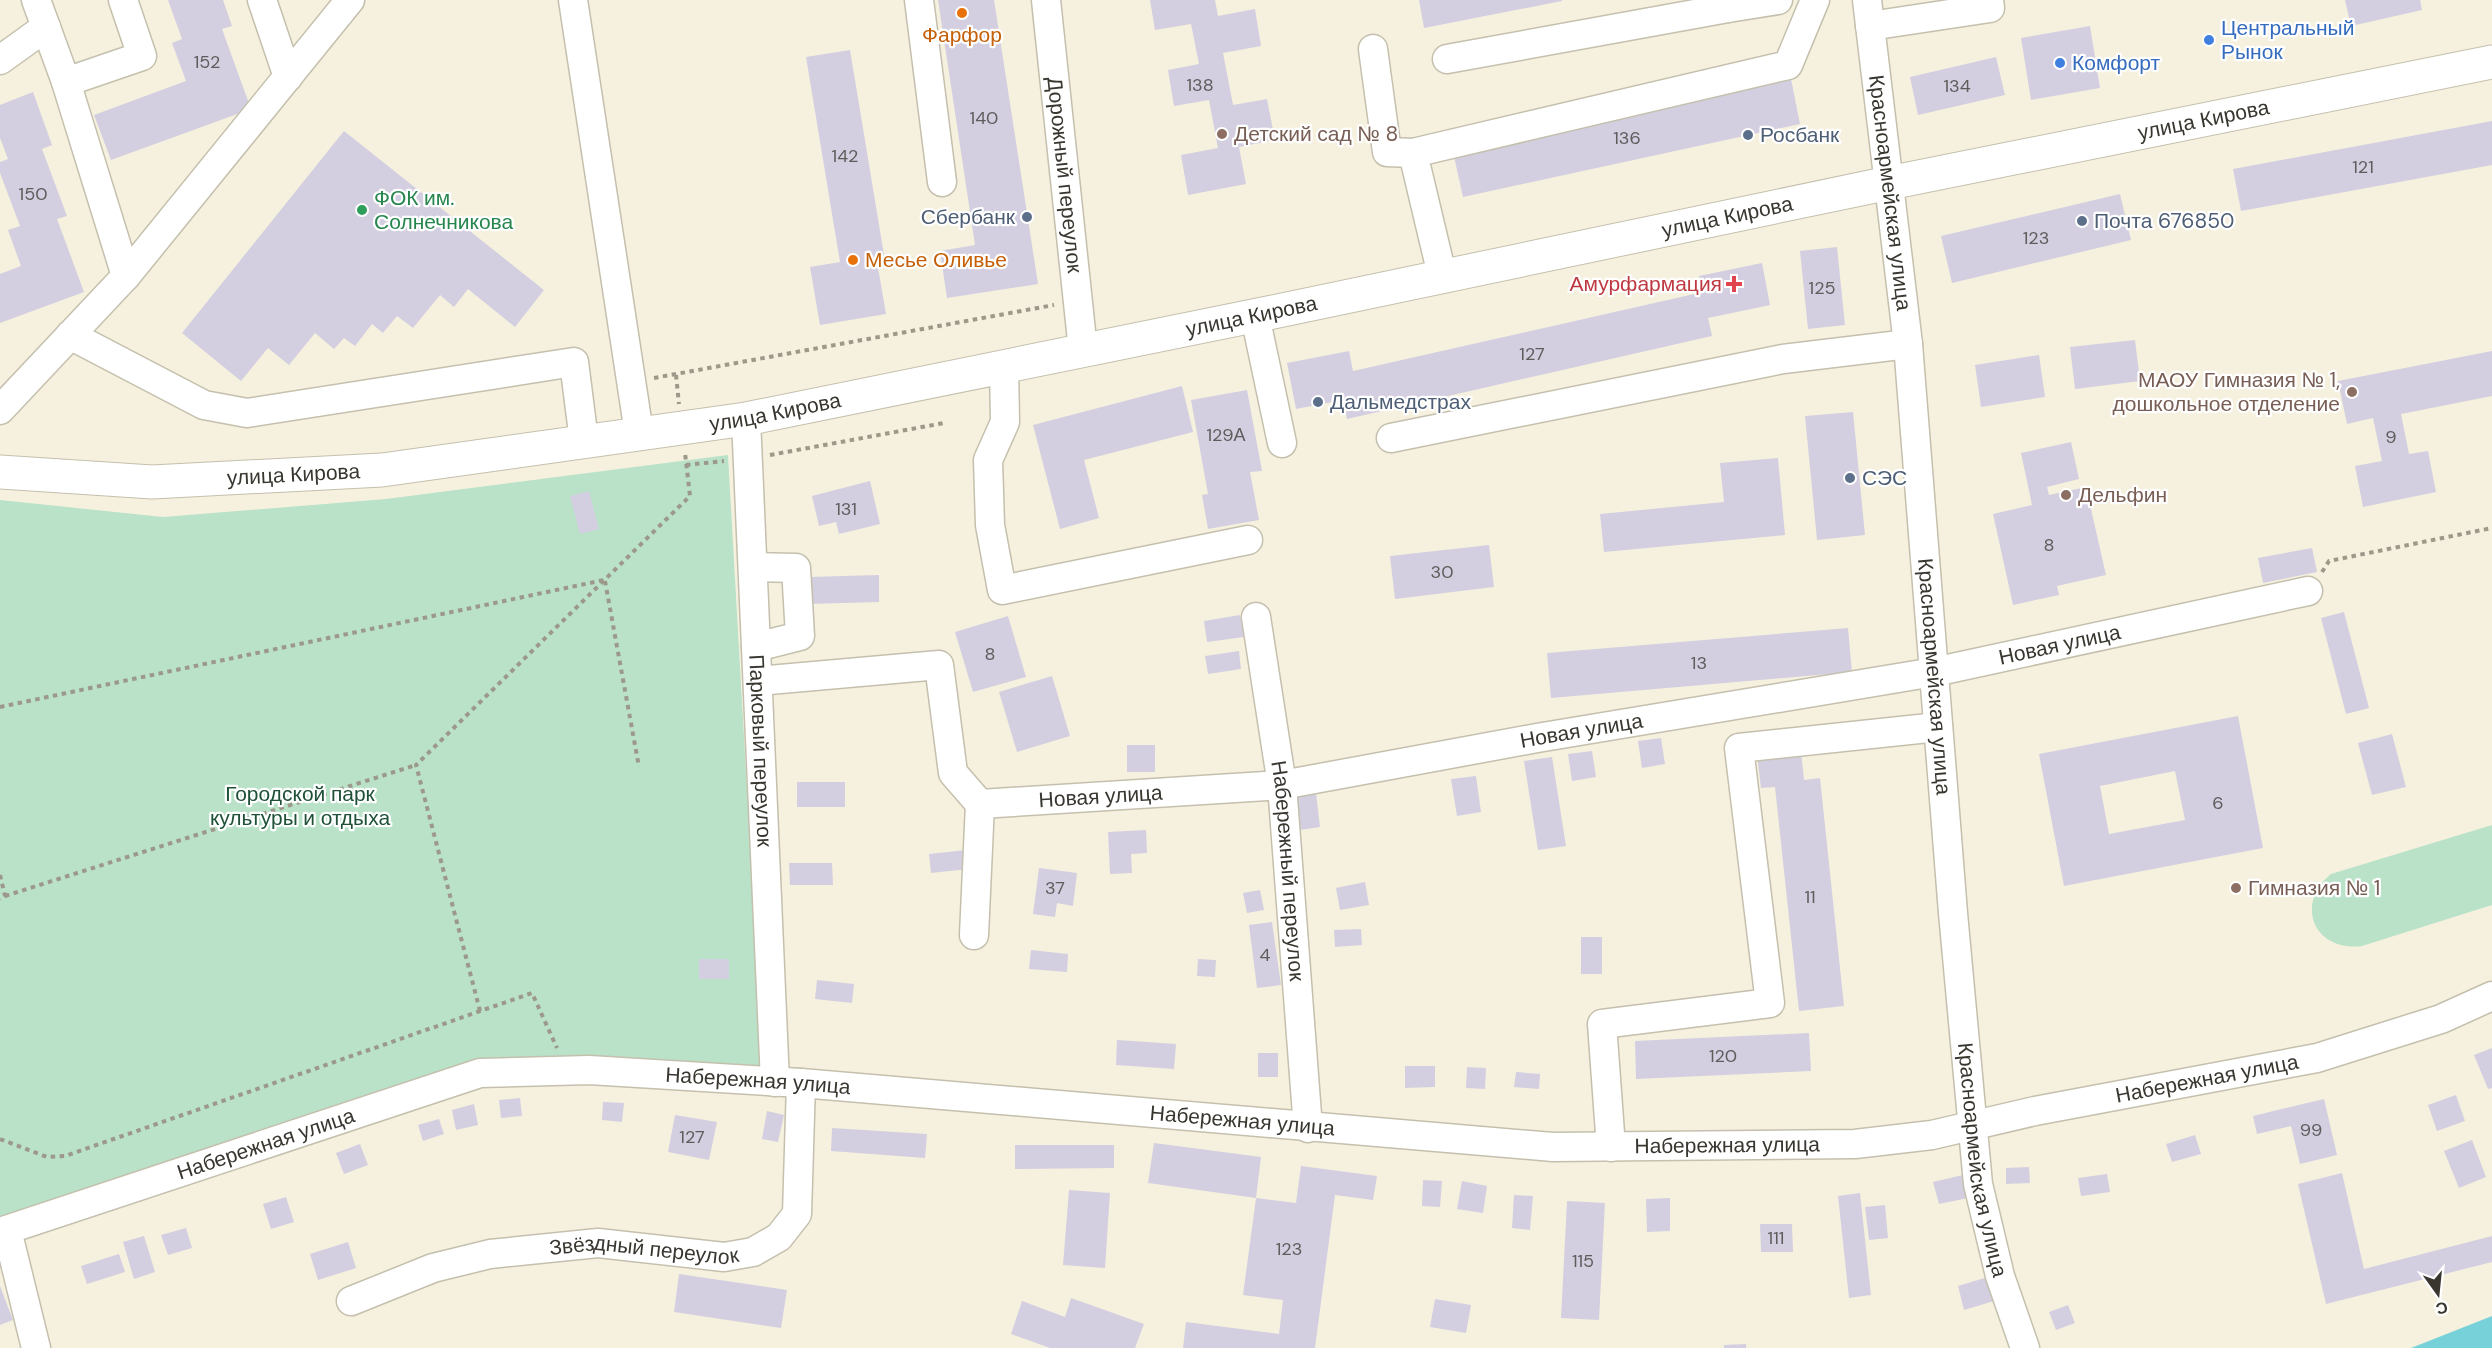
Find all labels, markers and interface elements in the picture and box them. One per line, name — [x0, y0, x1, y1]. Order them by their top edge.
marker: Фарфор — [955, 6, 969, 20]
place label: Центральный Рынок — [2221, 14, 2354, 66]
place label: Фарфор — [922, 21, 1002, 49]
marker: Центральный Рынок — [2202, 33, 2216, 47]
place label: Комфорт — [2072, 49, 2161, 77]
house number: 152 — [194, 50, 220, 74]
marker: Комфорт — [2053, 56, 2067, 70]
house number: 138 — [1186, 73, 1214, 97]
street label: Красноармейская улица — [1862, 73, 1918, 312]
house number: 134 — [1943, 74, 1971, 98]
street label: Дорожный переулок — [1040, 76, 1089, 275]
street label: улица Кирова — [2135, 93, 2272, 147]
house number: 140 — [970, 106, 998, 130]
place label: Детский сад № 8 — [1234, 120, 1398, 148]
place label: Росбанк — [1760, 121, 1840, 149]
house number: 136 — [1613, 126, 1641, 150]
marker: Детский сад № 8 — [1215, 127, 1229, 141]
marker: Росбанк — [1741, 128, 1755, 142]
house number: 142 — [832, 144, 858, 168]
house number: 121 — [2352, 155, 2374, 179]
house number: 150 — [19, 182, 47, 206]
place label: ФОК им. Солнечникова — [374, 184, 514, 236]
street label: улица Кирова — [1659, 189, 1796, 244]
marker: ФОК им. Солнечникова — [355, 203, 369, 217]
place label: Сбербанк — [921, 203, 1016, 231]
place label: Почта 676850 — [2094, 207, 2234, 235]
marker: Сбербанк — [1020, 210, 1034, 224]
marker: Почта 676850 — [2075, 214, 2089, 228]
house number: 123 — [2023, 226, 2049, 250]
place label: Месье Оливье — [865, 246, 1007, 274]
marker: Месье Оливье — [846, 253, 860, 267]
place label: Амурфармация — [1569, 270, 1722, 298]
house number: 125 — [1809, 276, 1835, 300]
marker: Амурфармация — [1727, 277, 1741, 291]
street label: улица Кирова — [1183, 289, 1320, 343]
house number: 127 — [1519, 342, 1545, 366]
place label: МАОУ Гимназия № 1, дошкольное отделение — [2113, 366, 2340, 418]
marker: МАОУ Гимназия № 1, дошкольное отделение — [2345, 385, 2359, 399]
street label: улица Кирова — [708, 386, 844, 438]
place label: Дальмедстрах — [1330, 388, 1471, 416]
marker: Дальмедстрах — [1311, 395, 1325, 409]
house number: 129А — [1206, 423, 1246, 447]
house number: 9 — [2385, 425, 2397, 449]
street label: улица Кирова — [226, 457, 361, 492]
place label: СЭС — [1862, 464, 1907, 492]
marker: СЭС — [1843, 471, 1857, 485]
place label: Дельфин — [2078, 481, 2167, 509]
marker: Дельфин — [2059, 488, 2073, 502]
house number: 131 — [835, 497, 857, 521]
house number: 8 — [2044, 533, 2054, 557]
street label: Красноармейская улица — [1911, 557, 1958, 796]
house number: 30 — [1431, 560, 1453, 584]
street label: Новая улица — [1996, 618, 2124, 672]
house number: 8 — [985, 642, 995, 666]
house number: 13 — [1691, 651, 1707, 675]
street label: Парковый переулок — [742, 654, 779, 848]
street label: Новая улица — [1518, 707, 1645, 755]
street label: Набережный переулок — [1264, 759, 1311, 983]
street label: Новая улица — [1038, 779, 1164, 814]
park label: Городской парк культуры и отдыха — [210, 780, 390, 832]
house number: 6 — [2212, 791, 2224, 815]
place label: Гимназия № 1 — [2248, 874, 2380, 902]
house number: 37 — [1045, 876, 1065, 900]
marker: Гимназия № 1 — [2229, 881, 2243, 895]
house number: 11 — [1804, 885, 1816, 909]
house number: 4 — [1260, 943, 1271, 967]
street label: Красноармейская улица — [1951, 1041, 2014, 1280]
house number: 120 — [1709, 1044, 1737, 1068]
street label: Набережная улица — [2113, 1048, 2301, 1110]
street label: Набережная улица — [665, 1061, 852, 1101]
street label: Набережная улица — [1149, 1099, 1336, 1142]
street label: Набережная улица — [173, 1101, 359, 1186]
house number: 99 — [2300, 1118, 2322, 1142]
house number: 127 — [679, 1125, 705, 1149]
street label: Набережная улица — [1634, 1130, 1820, 1160]
house number: 111 — [1768, 1226, 1784, 1250]
street label: Звёздный переулок — [548, 1229, 742, 1272]
house number: 123 — [1276, 1237, 1302, 1261]
house number: 115 — [1572, 1249, 1594, 1273]
north arrow — [2408, 1264, 2468, 1324]
text: С — [2433, 1296, 2450, 1320]

